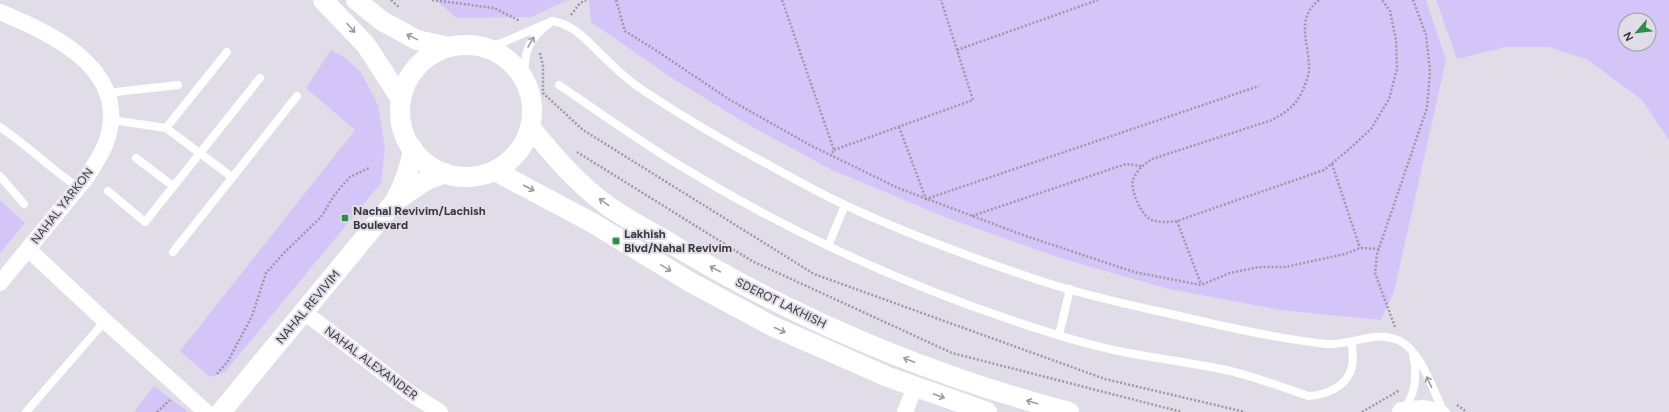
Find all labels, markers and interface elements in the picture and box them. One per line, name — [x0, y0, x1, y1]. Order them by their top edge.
north arrow — [1617, 12, 1657, 52]
one-way arrow — [346, 23, 355, 33]
text: N — [1621, 30, 1636, 43]
one-way arrow — [406, 33, 418, 40]
one-way arrow — [528, 36, 536, 48]
street label: NAHAL YARKON — [28, 165, 96, 247]
one-way arrow — [523, 185, 535, 193]
one-way arrow — [598, 198, 609, 206]
place label: Nachal Revivim/Lachish Boulevard — [353, 204, 486, 232]
marker: Nachal Revivim/Lachish Boulevard — [340, 213, 350, 223]
place label: Lakhish Blvd/Nahal Revivim — [624, 227, 732, 255]
marker: Lakhish Blvd/Nahal Revivim — [611, 236, 621, 246]
one-way arrow — [660, 264, 672, 272]
one-way arrow — [709, 265, 721, 273]
street label: NAHAL REVIVIM — [273, 267, 343, 347]
street label: SDEROT LAKHISH — [733, 275, 829, 331]
street label: NAHAL ALEXANDER — [322, 323, 420, 403]
one-way arrow — [774, 327, 786, 334]
one-way arrow — [902, 356, 915, 363]
one-way arrow — [1425, 376, 1432, 388]
one-way arrow — [932, 393, 945, 400]
one-way arrow — [1025, 398, 1038, 405]

